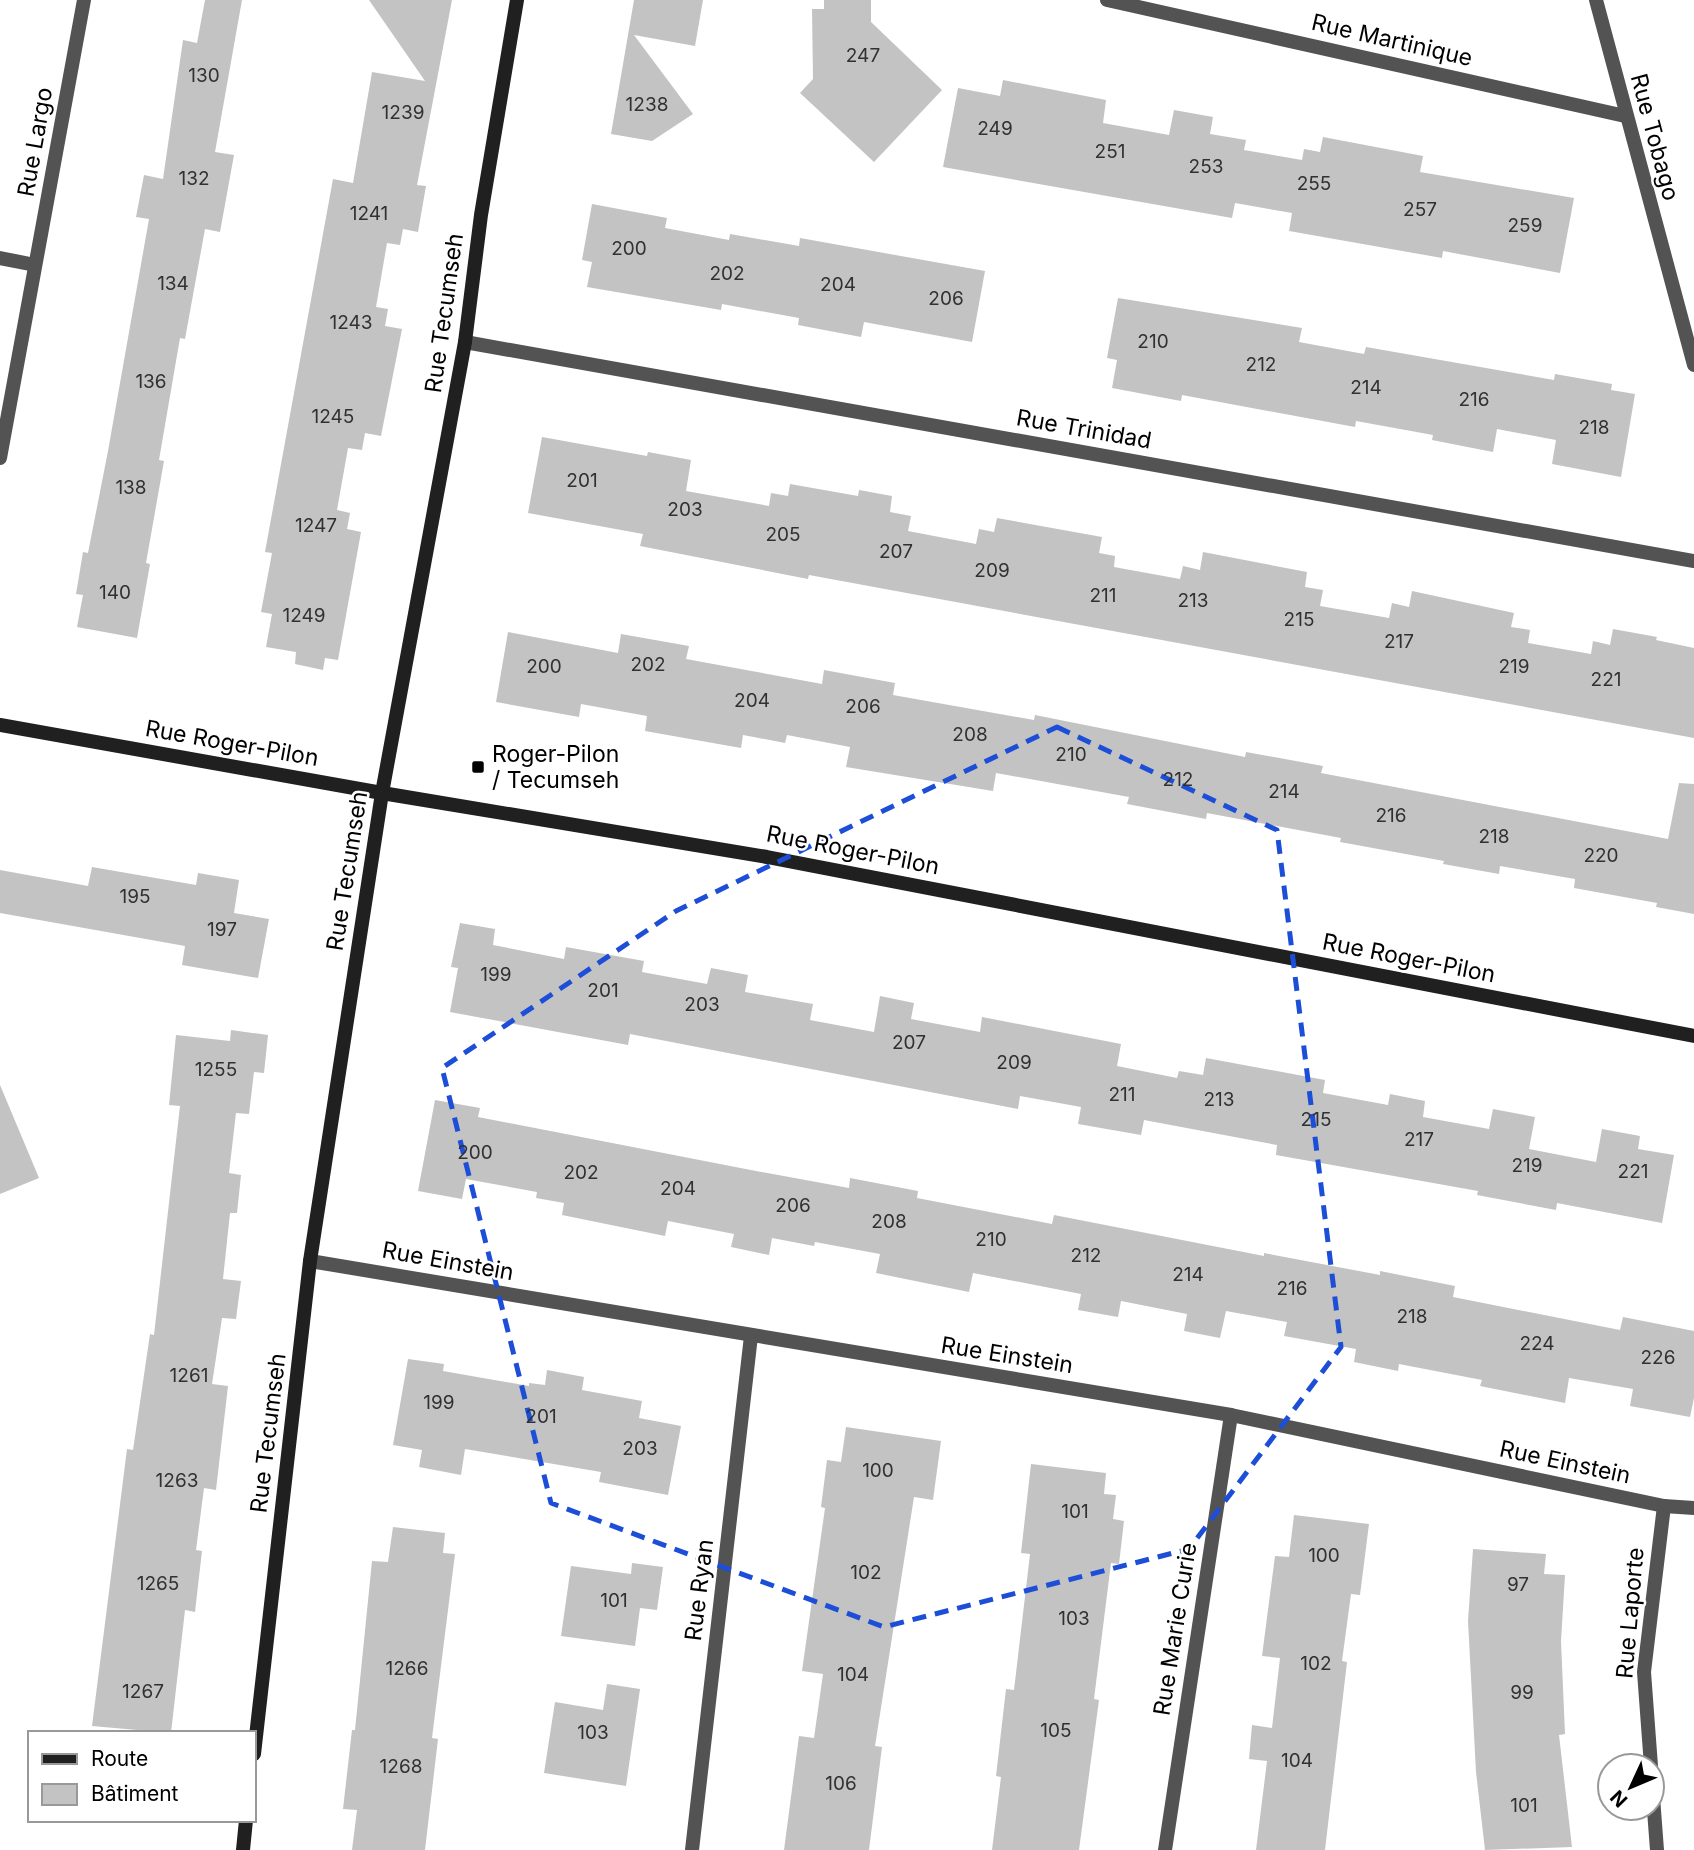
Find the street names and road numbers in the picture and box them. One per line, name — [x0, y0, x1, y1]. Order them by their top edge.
street label: Rue Martinique — [1309, 8, 1475, 72]
street label: Rue Tobago — [1625, 70, 1685, 204]
street label: Rue Largo — [12, 85, 58, 199]
street label: Rue Tecumseh — [419, 231, 469, 395]
street label: Rue Trinidad — [1014, 403, 1154, 455]
street label: Rue Roger-Pilon — [143, 714, 321, 772]
street label: Rue Tecumseh — [321, 789, 373, 953]
street label: Rue Roger-Pilon — [764, 820, 942, 880]
street label: Rue Roger-Pilon — [1320, 928, 1498, 988]
street label: Rue Einstein — [380, 1236, 516, 1286]
street label: Rue Einstein — [939, 1331, 1075, 1379]
street label: Rue Tecumseh — [244, 1352, 292, 1514]
street label: Rue Einstein — [1497, 1434, 1633, 1490]
street label: Rue Ryan — [679, 1537, 719, 1643]
street label: Rue Marie Curie — [1147, 1540, 1203, 1718]
street label: Rue Laporte — [1610, 1546, 1650, 1680]

